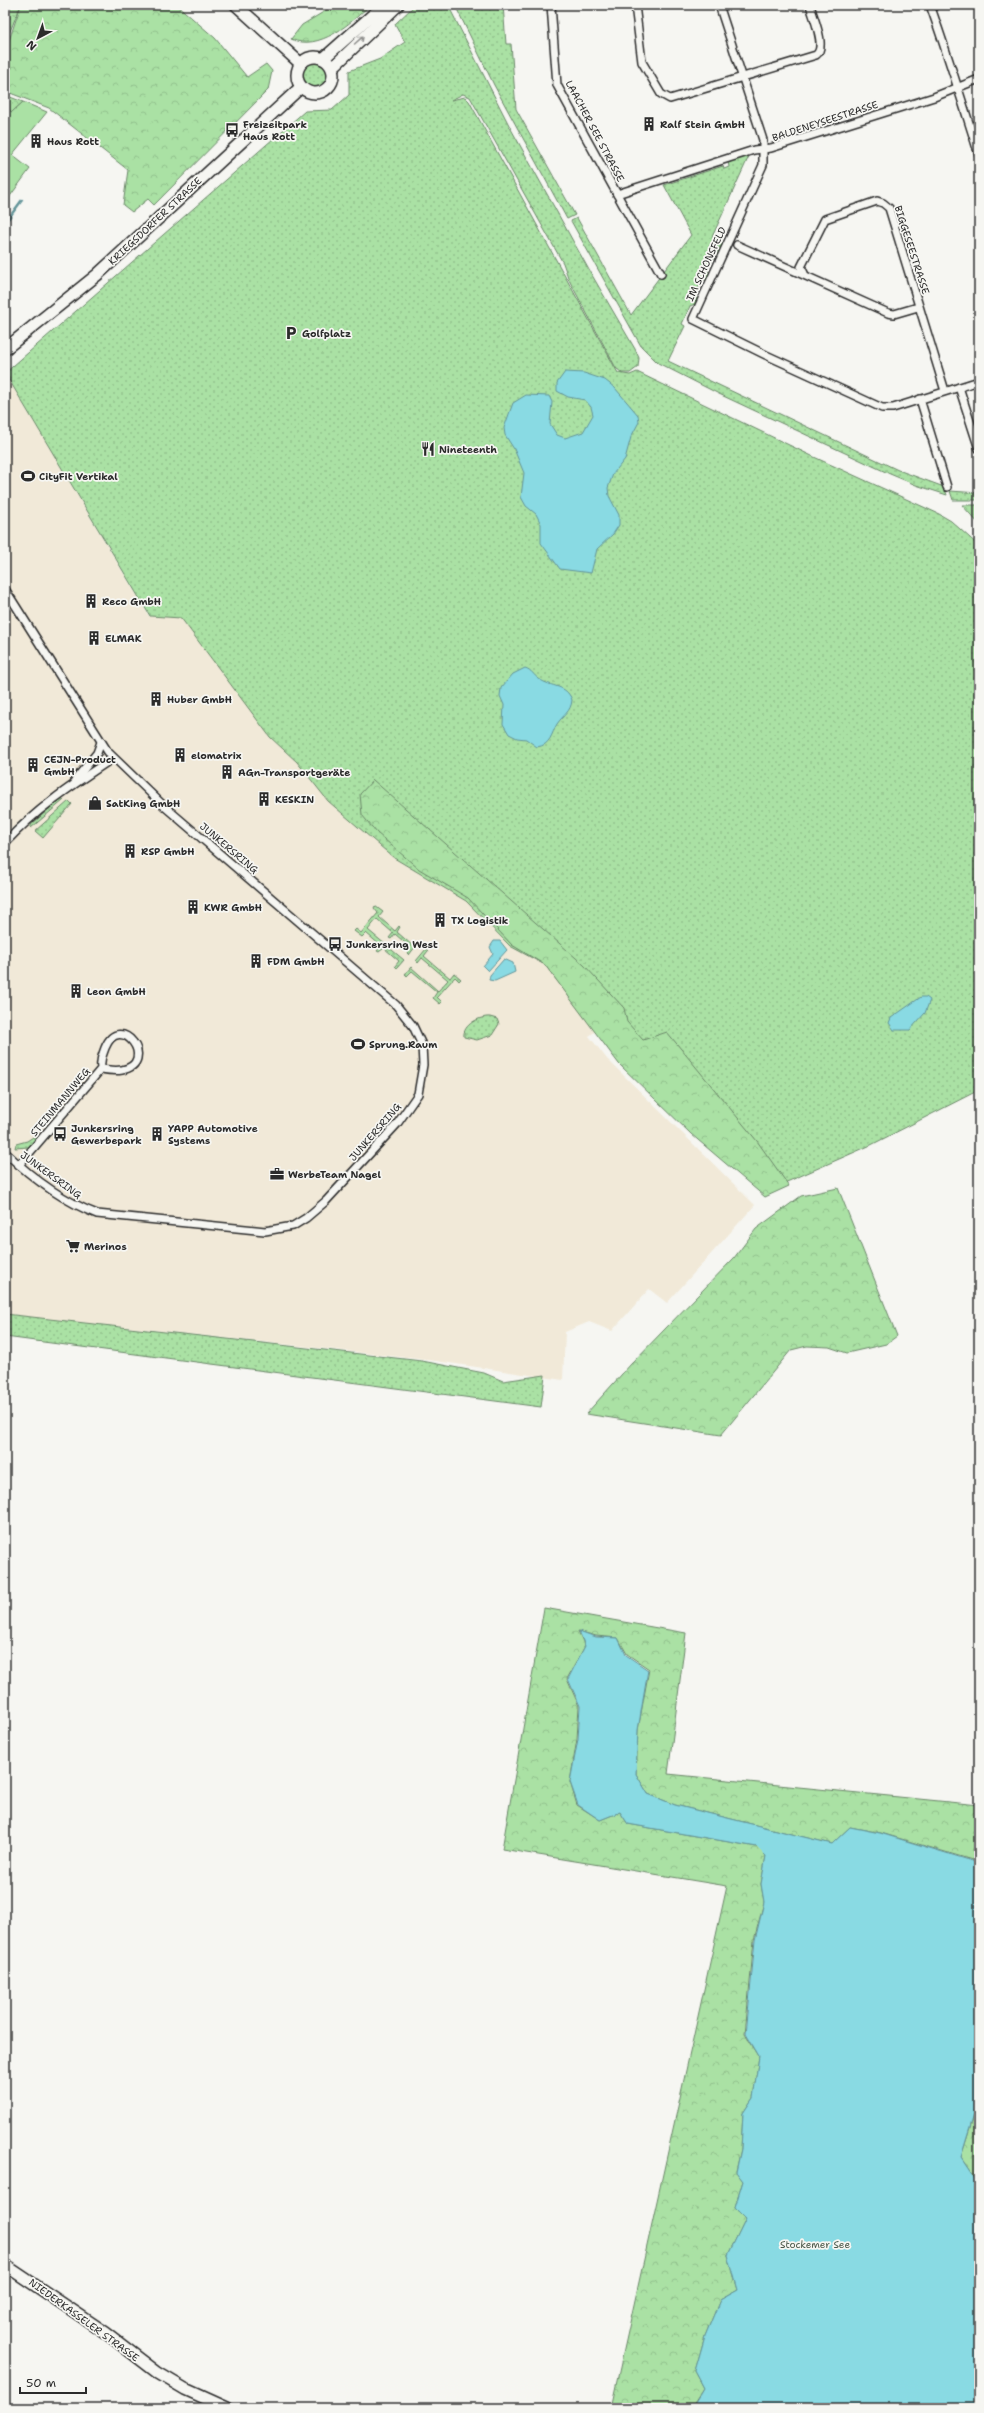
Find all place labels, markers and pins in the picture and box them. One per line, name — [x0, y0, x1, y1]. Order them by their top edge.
building icon: Ralf Stein GmbH — [641, 116, 657, 132]
place label: Freizeitpark Haus Rott — [243, 118, 307, 143]
place label: Ralf Stein GmbH — [660, 118, 745, 131]
bus stop icon: Freizeitpark Haus Rott — [224, 122, 240, 138]
building icon: Haus Rott — [28, 133, 44, 149]
place label: Haus Rott — [47, 135, 99, 148]
parking icon: Golfplatz — [283, 325, 299, 341]
place label: Golfplatz — [302, 327, 351, 340]
restaurant icon: Nineteenth — [420, 441, 436, 457]
place label: Nineteenth — [439, 443, 497, 456]
sports icon: CityFit Vertikal — [20, 468, 36, 484]
place label: CityFit Vertikal — [39, 470, 118, 483]
building icon: Reco GmbH — [83, 593, 99, 609]
place label: Reco GmbH — [102, 595, 161, 608]
building icon: ELMAK — [86, 630, 102, 646]
place label: ELMAK — [105, 632, 142, 645]
building icon: Huber GmbH — [148, 691, 164, 707]
place label: Huber GmbH — [167, 693, 232, 706]
building icon: elomatrix — [172, 747, 188, 763]
place label: elomatrix — [191, 749, 242, 762]
place label: CEJN-Product GmbH — [44, 753, 116, 778]
building icon: CEJN-Product GmbH — [25, 757, 41, 773]
building icon: AGn-Transportgeräte — [219, 764, 235, 780]
place label: AGn-Transportgeräte — [238, 766, 350, 779]
building icon: KESKIN — [256, 791, 272, 807]
place label: KESKIN — [275, 793, 314, 806]
shop icon: SatKing GmbH — [87, 795, 103, 811]
place label: SatKing GmbH — [106, 797, 180, 810]
building icon: RSP GmbH — [122, 843, 138, 859]
place label: RSP GmbH — [141, 845, 194, 858]
building icon: KWR GmbH — [185, 899, 201, 915]
place label: KWR GmbH — [204, 901, 262, 914]
building icon: TX Logistik — [432, 912, 448, 928]
place label: TX Logistik — [451, 914, 509, 927]
bus stop icon: Junkersring West — [327, 936, 343, 952]
place label: Junkersring West — [346, 938, 438, 951]
building icon: FDM GmbH — [248, 953, 264, 969]
place label: FDM GmbH — [267, 955, 324, 968]
building icon: Leon GmbH — [68, 983, 84, 999]
place label: Leon GmbH — [87, 985, 146, 998]
sports icon: Sprung.Raum — [350, 1036, 366, 1052]
place label: Sprung.Raum — [369, 1038, 437, 1051]
place label: Junkersring Gewerbepark — [71, 1122, 142, 1147]
place label: YAPP Automotive Systems — [168, 1122, 258, 1147]
bus stop icon: Junkersring Gewerbepark — [52, 1126, 68, 1142]
building icon: YAPP Automotive Systems — [149, 1126, 165, 1142]
office icon: WerbeTeam Nagel — [269, 1166, 285, 1182]
place label: WerbeTeam Nagel — [288, 1168, 382, 1181]
supermarket icon: Merinos — [65, 1238, 81, 1254]
place label: Merinos — [84, 1240, 127, 1253]

